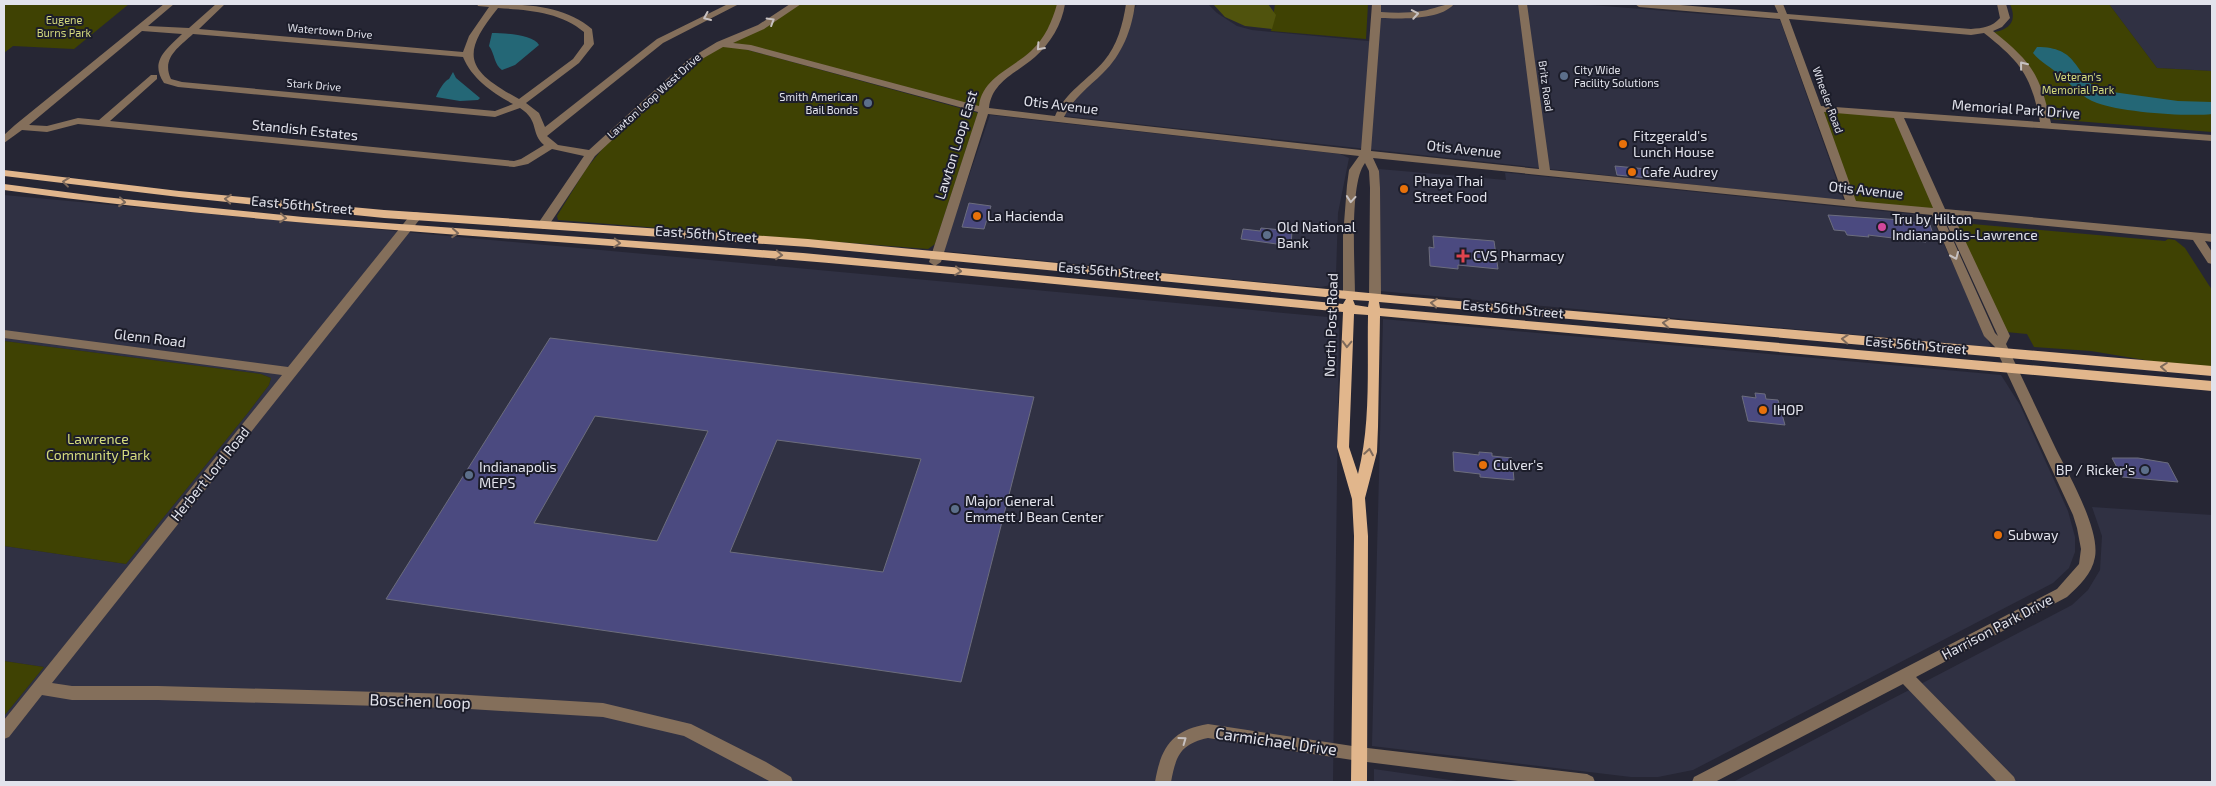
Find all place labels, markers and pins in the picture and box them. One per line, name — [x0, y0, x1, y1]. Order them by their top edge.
place label: City Wide Facility Solutions — [1574, 63, 1660, 89]
marker: City Wide Facility Solutions — [1558, 70, 1570, 82]
place label: Smith American Bail Bonds — [779, 90, 858, 116]
marker: Smith American Bail Bonds — [862, 97, 874, 109]
place label: Fitzgerald's Lunch House — [1633, 127, 1714, 160]
marker: Fitzgerald's Lunch House — [1617, 138, 1629, 150]
place label: Cafe Audrey — [1642, 163, 1719, 180]
marker: Cafe Audrey — [1626, 166, 1638, 178]
place label: Phaya Thai Street Food — [1414, 172, 1487, 205]
marker: Phaya Thai Street Food — [1398, 183, 1410, 195]
place label: La Hacienda — [987, 207, 1064, 224]
marker: La Hacienda — [971, 210, 983, 222]
place label: Tru by Hilton Indianapolis-Lawrence — [1892, 210, 2038, 243]
place label: Old National Bank — [1277, 218, 1357, 251]
marker: Tru by Hilton Indianapolis-Lawrence — [1876, 221, 1888, 233]
marker: Old National Bank — [1261, 229, 1273, 241]
place label: CVS Pharmacy — [1473, 247, 1565, 264]
marker: CVS Pharmacy — [1457, 250, 1469, 262]
place label: IHOP — [1773, 401, 1804, 418]
marker: IHOP — [1757, 404, 1769, 416]
place label: Culver's — [1493, 456, 1543, 473]
place label: Indianapolis MEPS — [479, 458, 557, 491]
marker: Culver's — [1477, 459, 1489, 471]
place label: BP / Ricker's — [2056, 461, 2135, 478]
marker: BP / Ricker's — [2139, 464, 2151, 476]
marker: Indianapolis MEPS — [463, 469, 475, 481]
place label: Major General Emmett J Bean Center — [965, 492, 1104, 525]
marker: Major General Emmett J Bean Center — [949, 503, 961, 515]
place label: Subway — [2008, 526, 2059, 543]
marker: Subway — [1992, 529, 2004, 541]

